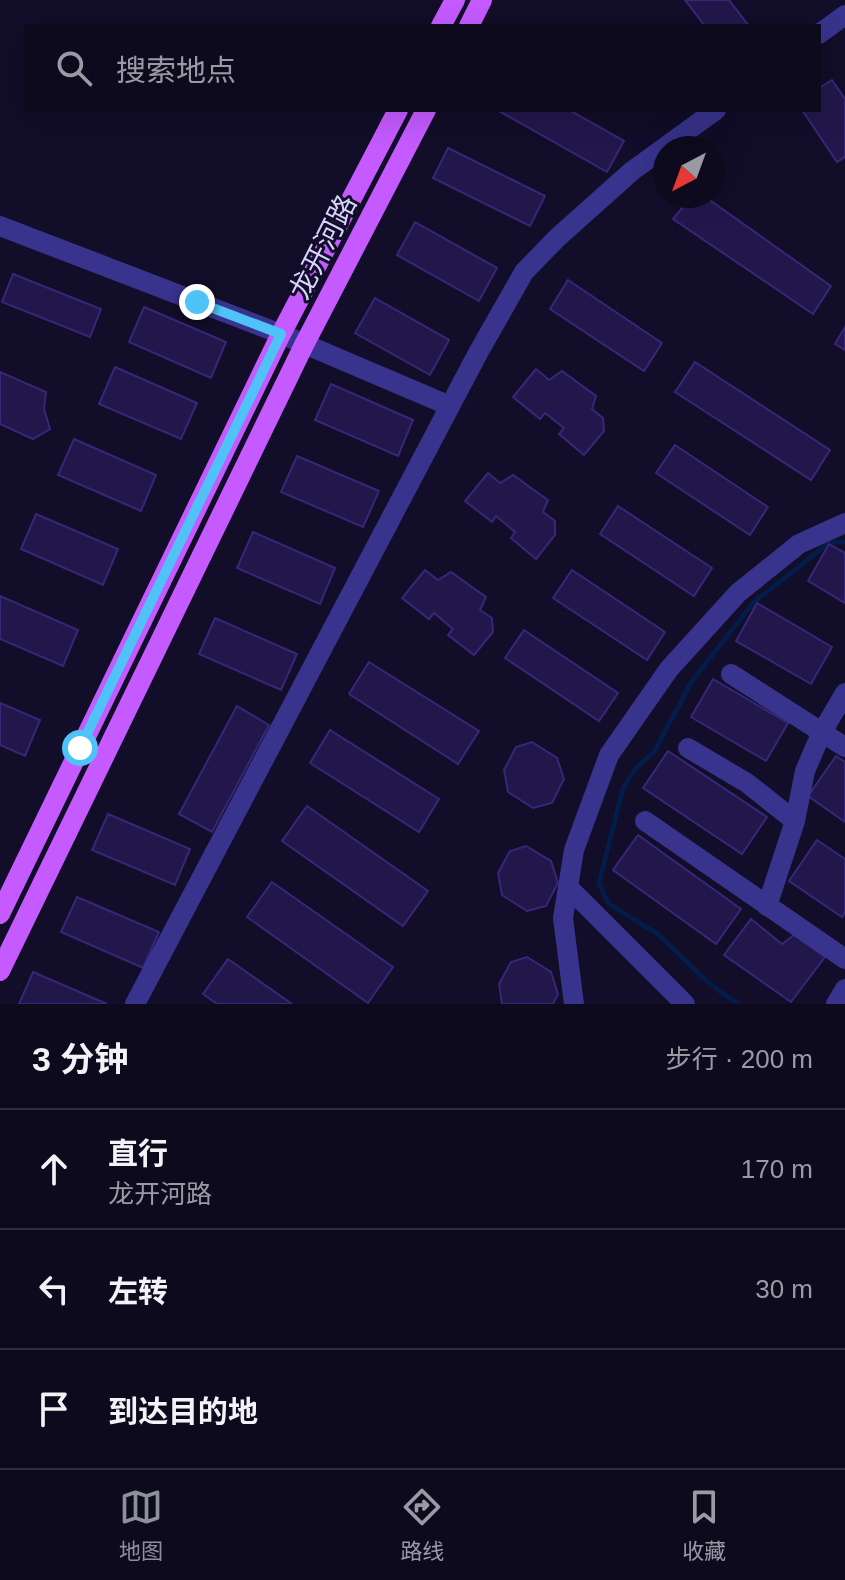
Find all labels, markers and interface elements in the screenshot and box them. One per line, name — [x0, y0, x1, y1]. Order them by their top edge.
search box — [24, 24, 821, 112]
icon: search — [52, 46, 96, 90]
text: 搜索地点 — [116, 54, 236, 87]
north arrow — [653, 136, 725, 208]
street label: 龙开河路 — [284, 190, 362, 304]
route end — [179, 284, 215, 320]
route start — [62, 730, 98, 766]
text: 3 分钟 — [32, 1040, 128, 1078]
text: 步行 · 200 m — [666, 1044, 813, 1074]
text: 直行 — [108, 1137, 168, 1170]
icon: ahead — [32, 1147, 76, 1191]
text: 170 m — [741, 1154, 813, 1184]
text: 龙开河路 — [108, 1179, 212, 1209]
icon: left — [32, 1267, 76, 1311]
text: 30 m — [755, 1274, 813, 1304]
text: 左转 — [108, 1275, 168, 1308]
icon: arrive — [32, 1387, 76, 1431]
text: 到达目的地 — [108, 1395, 258, 1428]
tab: 地图 — [119, 1485, 163, 1565]
tab: 路线 — [400, 1485, 444, 1565]
tab: 收藏 — [682, 1485, 726, 1565]

